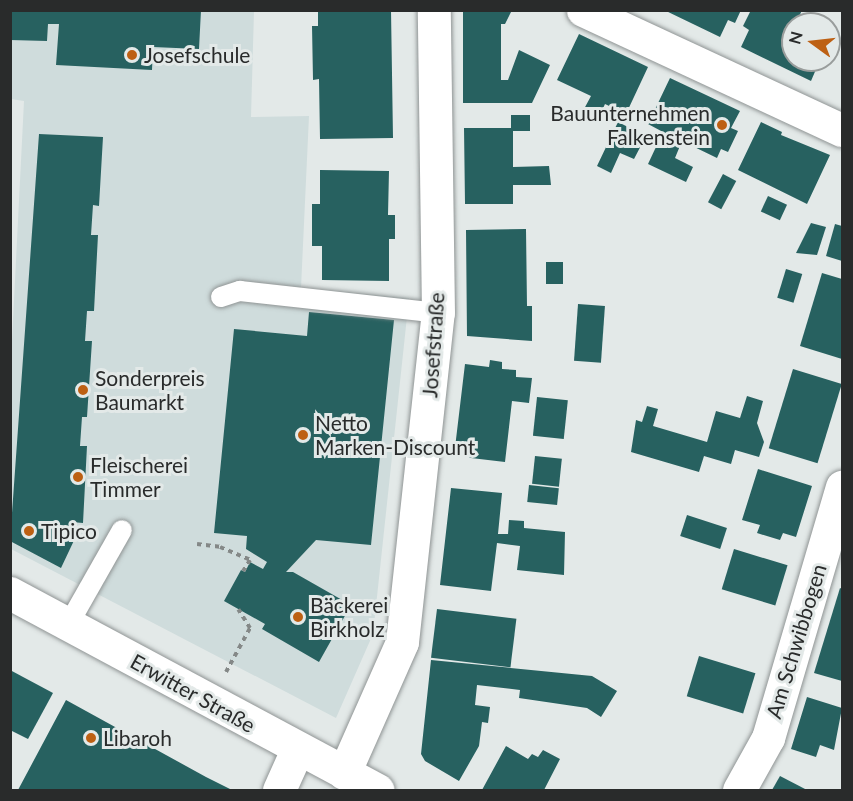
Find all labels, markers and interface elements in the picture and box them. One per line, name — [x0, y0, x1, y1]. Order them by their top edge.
north arrow — [781, 12, 841, 72]
text: N — [784, 29, 806, 46]
place label: Josefschule — [144, 42, 250, 68]
marker: Josefschule — [125, 48, 139, 62]
place label: Bauunternehmen Falkenstein — [550, 100, 710, 150]
marker: Bauunternehmen Falkenstein — [715, 118, 729, 132]
street label: Josefstraße — [417, 291, 449, 399]
place label: Sonderpreis Baumarkt — [95, 365, 205, 415]
marker: Sonderpreis Baumarkt — [76, 383, 90, 397]
place label: Netto Marken-Discount — [315, 410, 475, 460]
marker: Netto Marken-Discount — [296, 428, 310, 442]
place label: Fleischerei Timmer — [90, 452, 188, 502]
marker: Fleischerei Timmer — [71, 470, 85, 484]
place label: Tipico — [41, 518, 97, 544]
marker: Tipico — [22, 524, 36, 538]
street label: Am Schwibbogen — [761, 561, 831, 721]
place label: Bäckerei Birkholz — [310, 592, 388, 642]
marker: Bäckerei Birkholz — [291, 610, 305, 624]
street label: Erwitter Straße — [126, 648, 260, 738]
place label: Libaroh — [103, 725, 172, 751]
marker: Libaroh — [84, 731, 98, 745]

